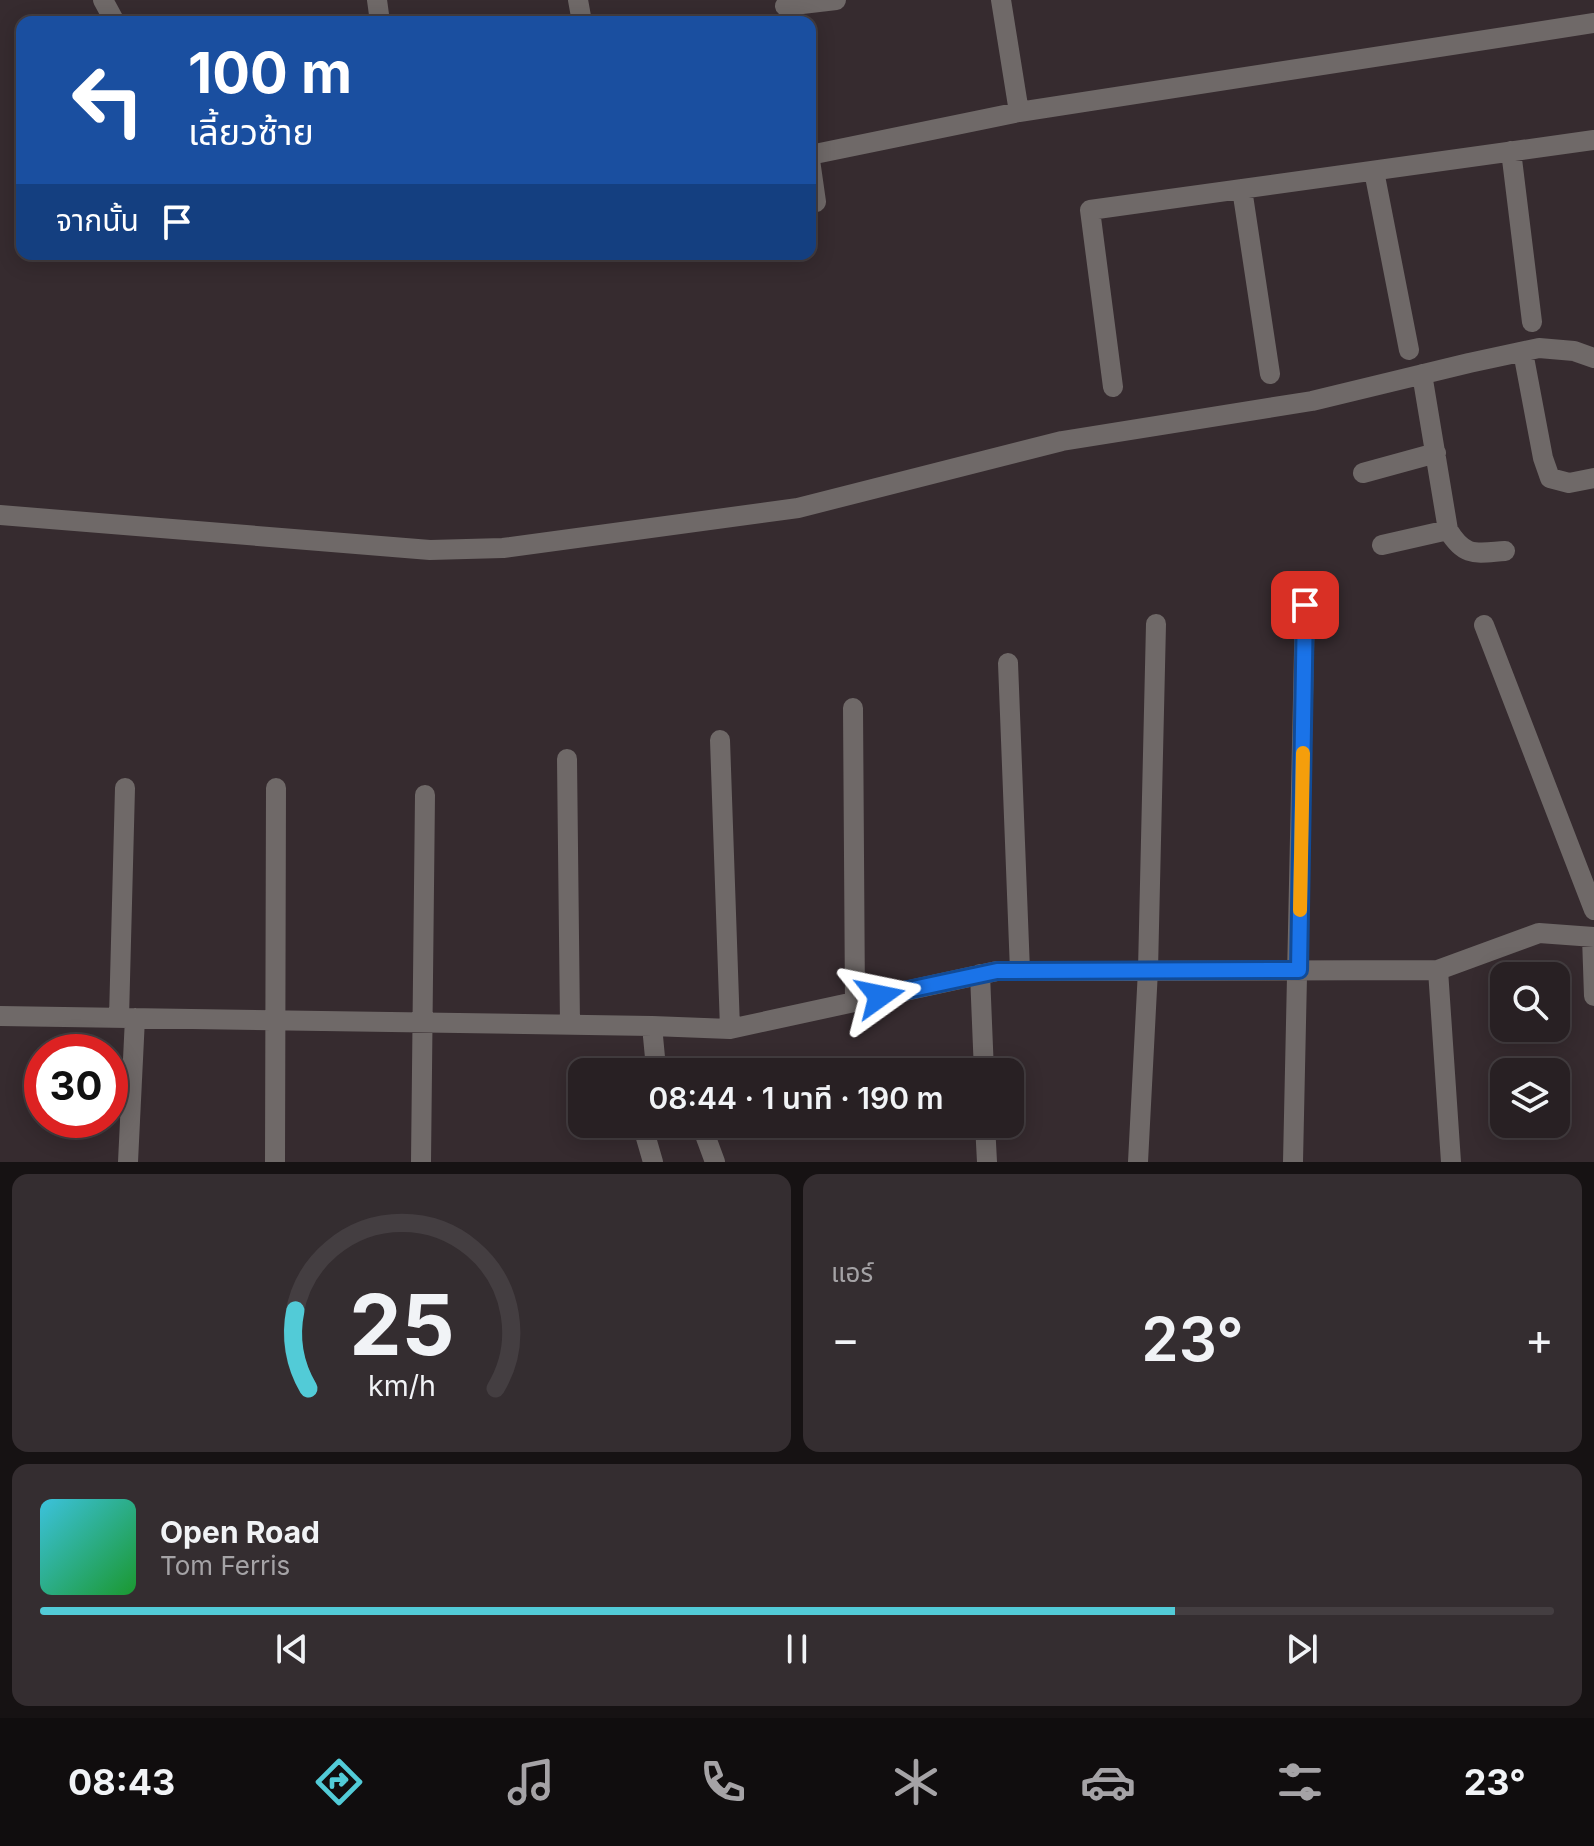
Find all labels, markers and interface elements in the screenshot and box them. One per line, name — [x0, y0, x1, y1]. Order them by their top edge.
text: 100 m — [188, 39, 352, 107]
icon: left — [56, 48, 160, 152]
text: เลี้ยวซ้าย — [188, 110, 314, 154]
icon: arrive — [155, 200, 199, 244]
text: จากนั้น — [56, 202, 139, 238]
pin — [1271, 571, 1339, 639]
icon: arrive — [1283, 583, 1327, 627]
position arrow — [838, 954, 922, 1038]
map controls — [1490, 962, 1570, 1138]
button: search — [1490, 962, 1570, 1042]
speed limit sign: 30 — [24, 1034, 128, 1138]
button: layers — [1490, 1058, 1570, 1138]
text: 08:44 · 1 นาที · 190 m — [648, 1080, 944, 1116]
text: แอร์ — [831, 1257, 873, 1288]
text: 25 — [349, 1274, 454, 1375]
text: 23° — [1141, 1303, 1244, 1375]
text: − — [831, 1312, 860, 1366]
text: + — [1525, 1312, 1554, 1366]
text: km/h — [368, 1368, 435, 1403]
text: Open Road — [160, 1514, 320, 1550]
text: Tom Ferris — [160, 1550, 290, 1581]
icon: previous — [270, 1627, 314, 1671]
icon: pause — [775, 1627, 819, 1671]
icon: next — [1280, 1627, 1324, 1671]
icon: directions — [311, 1754, 367, 1810]
icon: music — [503, 1754, 559, 1810]
icon: phone — [695, 1754, 751, 1810]
icon: climate — [888, 1754, 944, 1810]
icon: car — [1080, 1754, 1136, 1810]
icon: filters — [1272, 1754, 1328, 1810]
text: 08:43 — [68, 1760, 175, 1804]
text: 23° — [1464, 1760, 1526, 1804]

